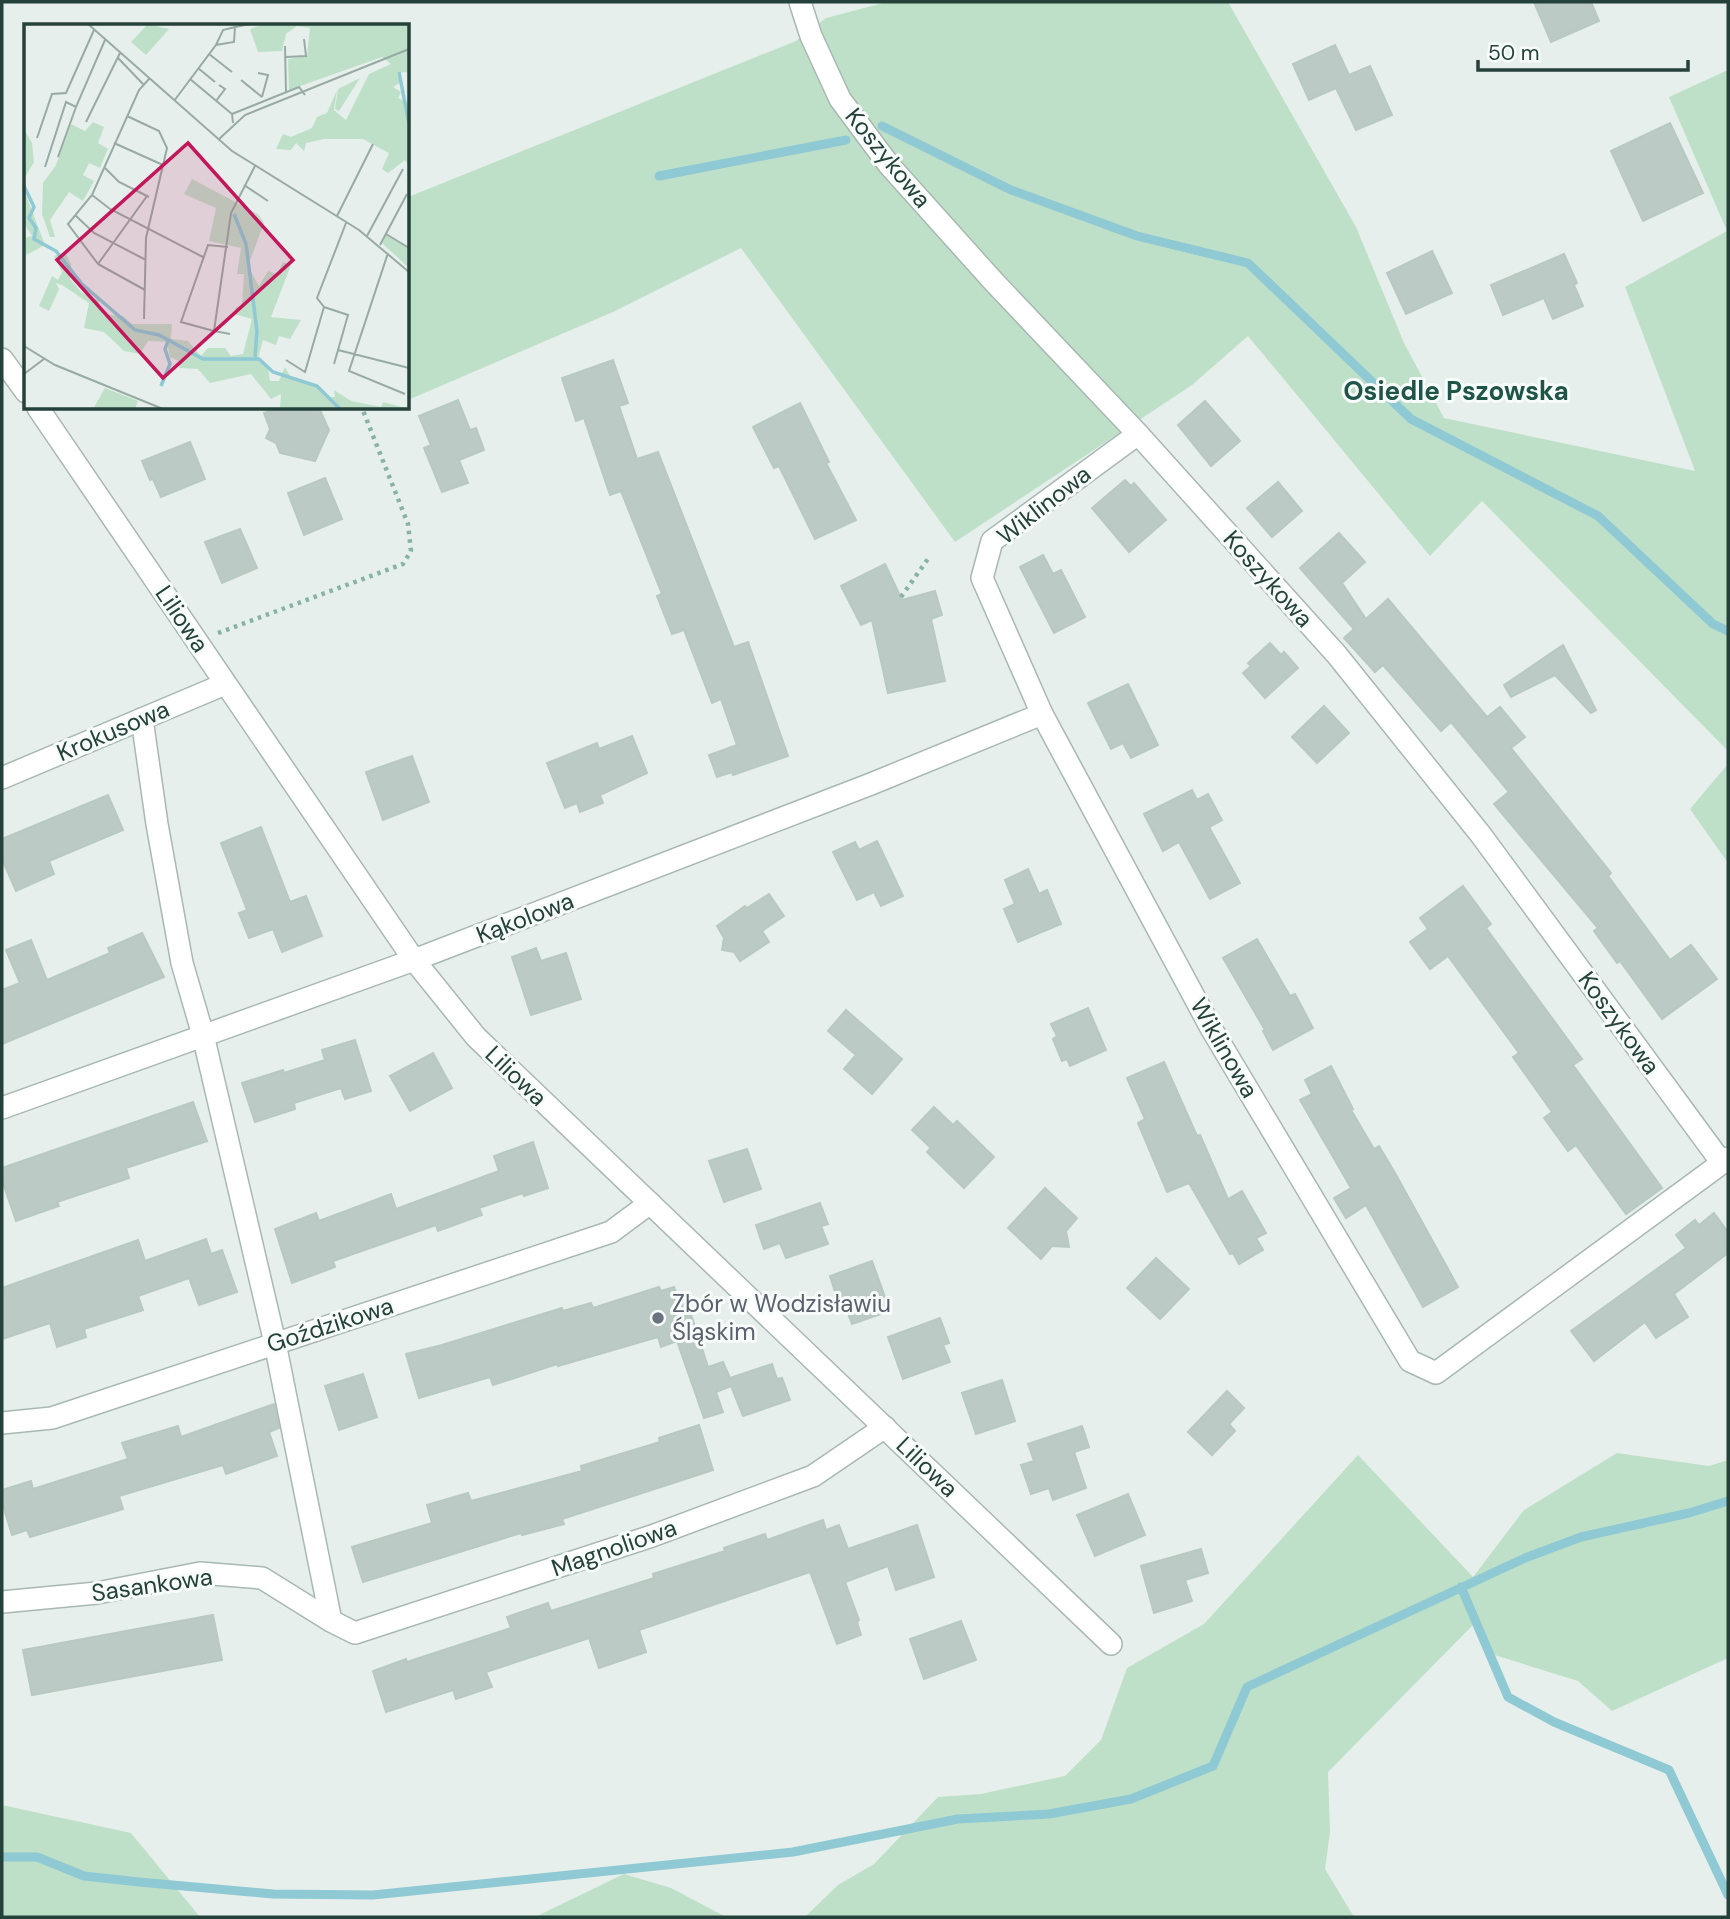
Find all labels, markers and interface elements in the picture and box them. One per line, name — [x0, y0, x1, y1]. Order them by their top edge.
inset map — [24, 24, 410, 410]
scale bar — [1478, 28, 1688, 72]
text: 50 m — [1488, 39, 1539, 67]
street label: Koszykowa — [839, 101, 938, 214]
district label: Osiedle Pszowska — [1343, 374, 1569, 408]
street label: Wiklinowa — [991, 458, 1097, 551]
street label: Koszykowa — [1217, 524, 1320, 634]
street label: Liliowa — [149, 579, 216, 658]
street label: Krokusowa — [52, 693, 174, 768]
street label: Kąkolowa — [472, 885, 578, 950]
street label: Koszykowa — [1572, 965, 1667, 1080]
street label: Wiklinowa — [1183, 992, 1266, 1103]
street label: Liliowa — [479, 1039, 554, 1113]
place label: Zbór w Wodzisławiu Śląskim — [672, 1288, 891, 1347]
street label: Goździkowa — [263, 1290, 397, 1360]
marker: Zbór w Wodzisławiu Śląskim — [650, 1310, 666, 1326]
street label: Liliowa — [890, 1430, 965, 1504]
street label: Magnoliowa — [547, 1512, 681, 1583]
street label: Sasankowa — [89, 1561, 214, 1608]

